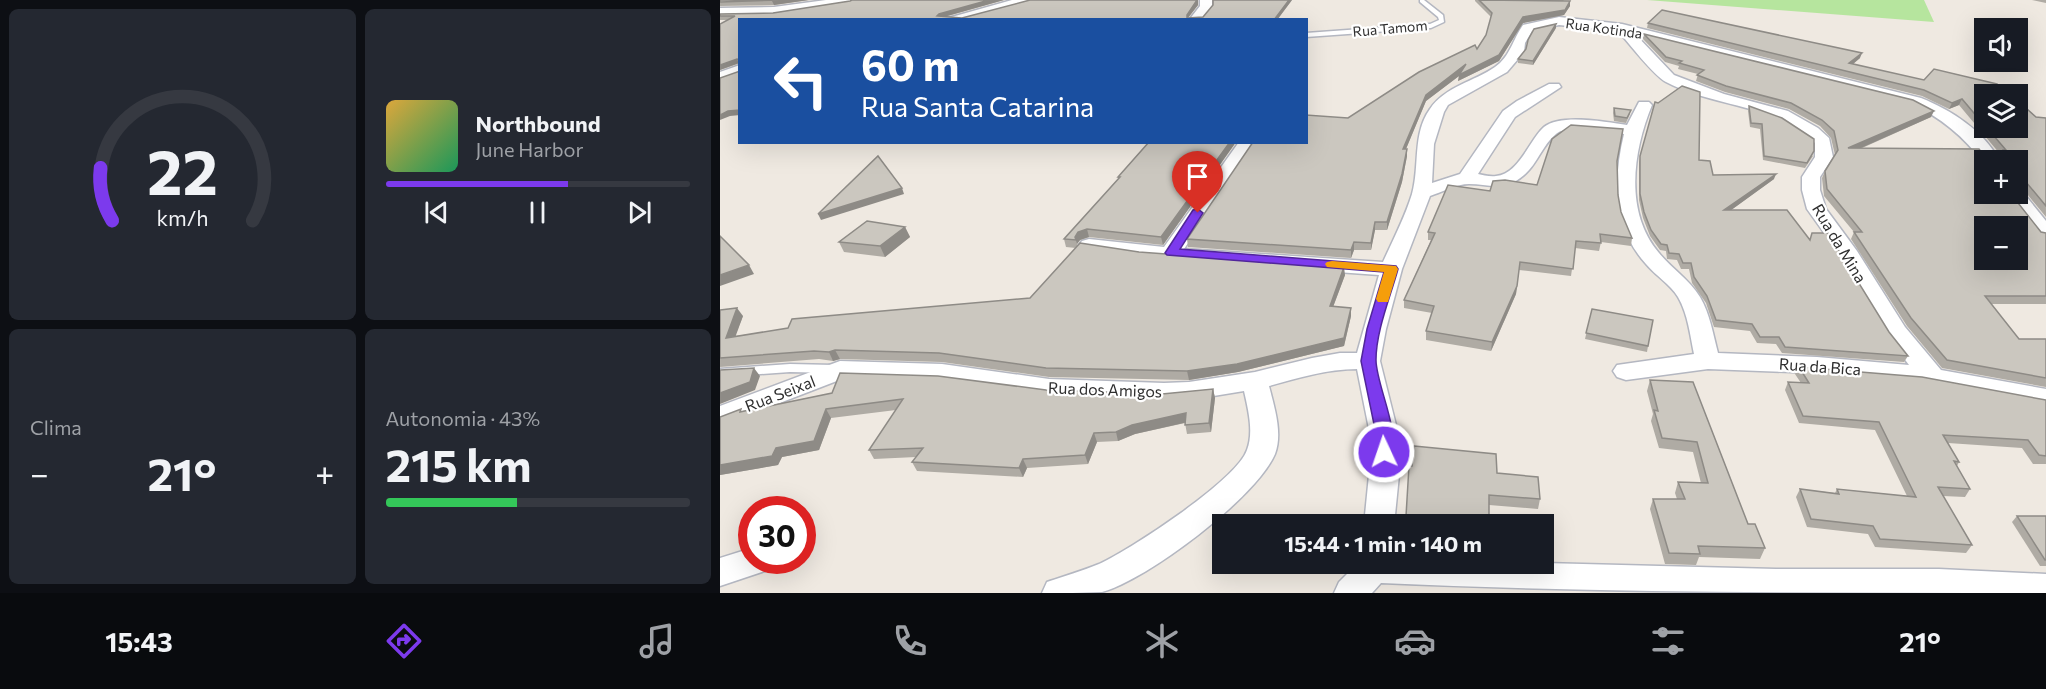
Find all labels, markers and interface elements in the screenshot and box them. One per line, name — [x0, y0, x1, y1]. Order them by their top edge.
street label: Rua Kotinda — [1565, 14, 1643, 42]
street label: Rua Tamom — [1352, 16, 1428, 40]
map controls — [1974, 18, 2028, 270]
button: sound — [1974, 18, 2028, 72]
text: 60 m — [861, 38, 960, 90]
icon: left — [762, 42, 840, 120]
button: layers — [1974, 84, 2028, 138]
text: Rua Santa Catarina — [861, 90, 1094, 123]
text: Northbound — [476, 110, 601, 137]
text: 22 — [147, 133, 218, 209]
text: June Harbor — [476, 137, 584, 161]
button: + — [1974, 150, 2028, 204]
pin — [1172, 151, 1223, 213]
icon: arrive — [1181, 160, 1214, 193]
icon: previous — [420, 196, 453, 229]
icon: pause — [521, 196, 554, 229]
icon: next — [623, 196, 656, 229]
street label: Rua da Mina — [1809, 200, 1871, 286]
text: km/h — [156, 205, 208, 231]
button: − — [1974, 216, 2028, 270]
street label: Rua da Bica — [1778, 354, 1862, 378]
street label: Rua Seixal — [742, 371, 818, 415]
street label: Rua dos Amigos — [1048, 378, 1162, 400]
text: Autonomia · 43% — [386, 406, 540, 430]
text: Clima — [30, 415, 82, 439]
position arrow — [1352, 420, 1416, 484]
text: 215 km — [386, 436, 531, 491]
text: 21° — [147, 445, 216, 500]
text: − — [30, 452, 49, 493]
text: + — [315, 452, 335, 493]
speed limit sign: 30 — [738, 496, 816, 574]
text: 15:44 · 1 min · 140 m — [1284, 530, 1482, 557]
icon: directions — [383, 620, 425, 662]
icon: music — [636, 620, 678, 662]
icon: phone — [889, 620, 931, 662]
icon: climate — [1141, 620, 1183, 662]
icon: car — [1394, 620, 1436, 662]
icon: filters — [1647, 620, 1689, 662]
text: 15:43 — [105, 625, 173, 658]
text: 21° — [1899, 625, 1941, 658]

